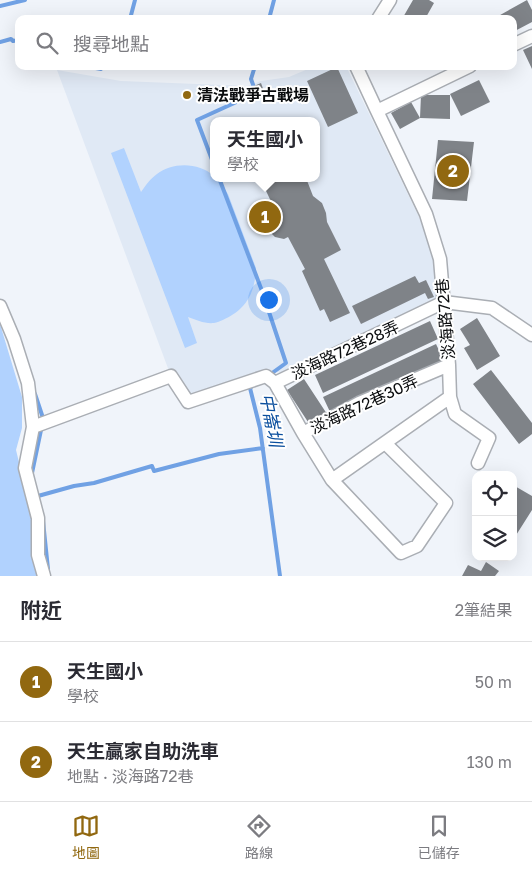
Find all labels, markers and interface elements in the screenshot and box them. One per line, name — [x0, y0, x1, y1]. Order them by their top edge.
search box — [15, 15, 517, 70]
icon: search — [33, 29, 61, 57]
text: 搜尋地點 — [73, 32, 149, 55]
place label: 清法戰爭古戰場 — [197, 85, 309, 105]
marker: 清法戰爭古戰場 — [181, 89, 193, 101]
popup — [210, 117, 320, 182]
text: 天生國小 — [227, 127, 303, 150]
pin: 2 — [437, 152, 469, 190]
text: 學校 — [227, 154, 259, 174]
pin: 1 — [249, 198, 281, 236]
street label: 淡海路72巷 — [431, 277, 459, 361]
your location — [256, 287, 282, 313]
street label: 淡海路72巷28弄 — [288, 316, 402, 384]
street label: 淡海路72巷30弄 — [307, 370, 421, 438]
water label: 中崙圳 — [256, 391, 289, 451]
map controls — [472, 471, 517, 561]
button: locate — [472, 471, 517, 516]
button: layers — [472, 516, 517, 561]
text: 附近 — [20, 597, 62, 623]
text: 2筆結果 — [455, 600, 512, 620]
text: 天生國小 — [67, 659, 143, 682]
text: 1 — [32, 672, 40, 692]
text: 50 m — [475, 672, 512, 692]
text: 學校 — [67, 686, 99, 706]
text: 天生贏家自助洗車 — [67, 739, 219, 762]
text: 2 — [31, 752, 41, 772]
text: 130 m — [467, 752, 512, 772]
text: 地點 · 淡海路72巷 — [67, 766, 194, 786]
tab: 地圖 — [72, 812, 100, 862]
tab: 路線 — [245, 812, 273, 862]
tab: 已儲存 — [418, 812, 460, 862]

